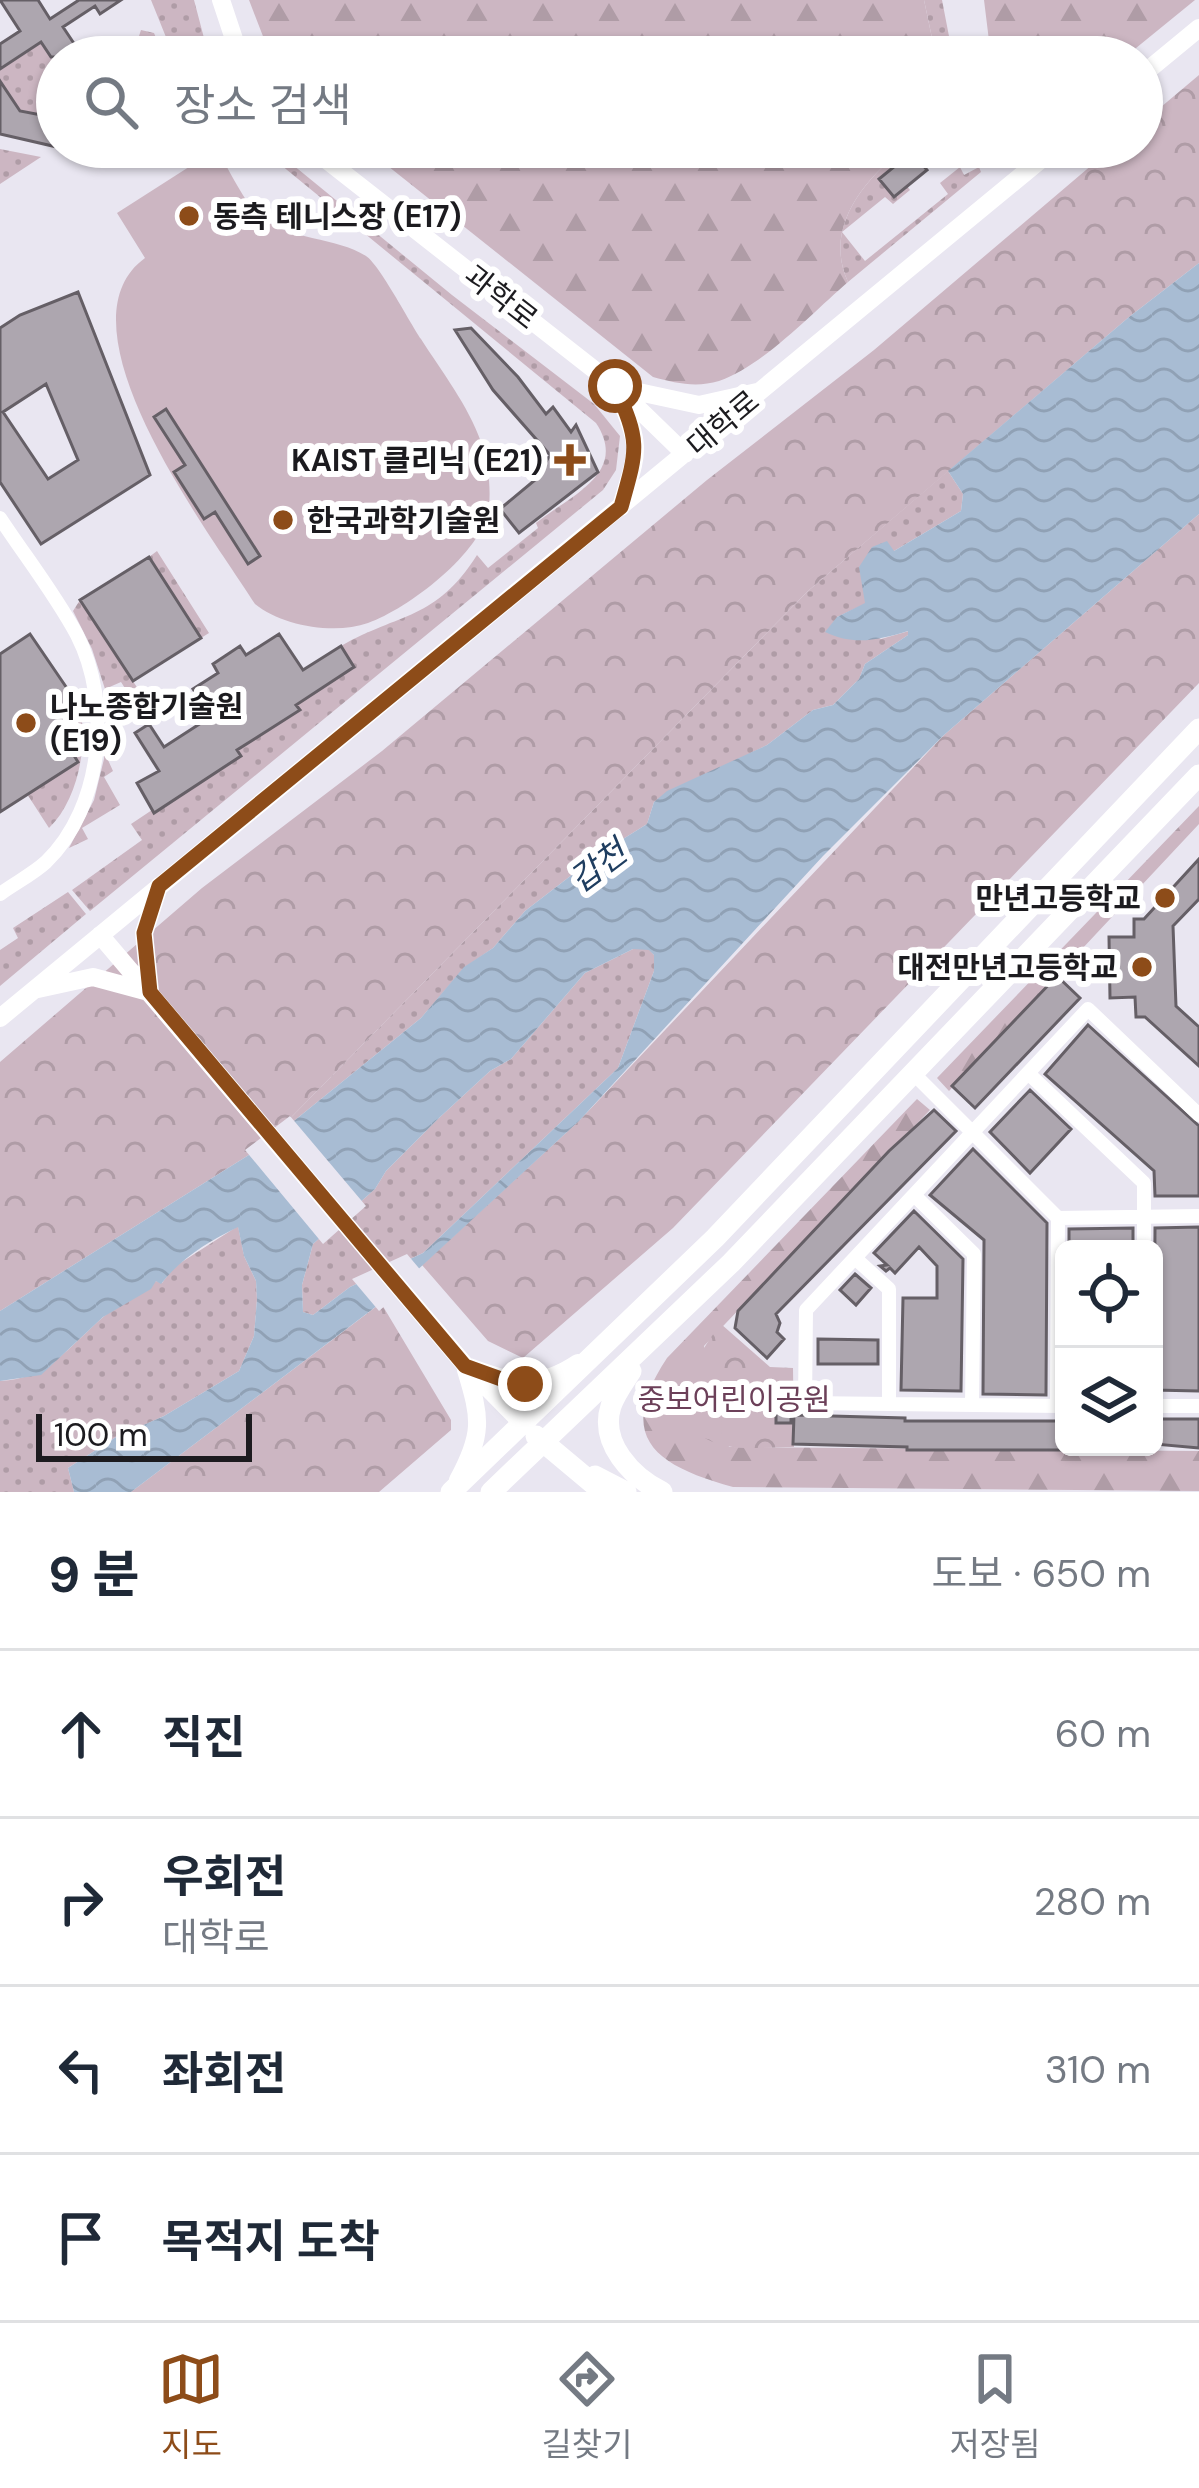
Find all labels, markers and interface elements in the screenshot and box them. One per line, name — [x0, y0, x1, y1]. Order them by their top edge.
search box — [36, 36, 1163, 168]
icon: search — [78, 69, 144, 135]
text: 장소 검색 — [174, 76, 352, 135]
place label: 동측 테니스장 (E17) — [213, 197, 462, 236]
marker: 동측 테니스장 (E17) — [176, 203, 202, 229]
street label: 과학로 — [456, 256, 546, 338]
route start — [588, 359, 642, 413]
street label: 대학로 — [679, 381, 767, 465]
place label: KAIST 클리닉 (E21) — [291, 441, 543, 480]
marker: KAIST 클리닉 (E21) — [554, 444, 586, 476]
place label: 한국과학기술원 — [307, 501, 500, 540]
marker: 한국과학기술원 — [270, 507, 296, 533]
place label: 나노종합기술원 (E19) — [50, 687, 243, 760]
marker: 나노종합기술원 (E19) — [13, 710, 39, 736]
water label: 갑천 — [561, 828, 638, 901]
place label: 만년고등학교 — [975, 879, 1141, 918]
marker: 만년고등학교 — [1152, 885, 1178, 911]
place label: 대전만년고등학교 — [897, 948, 1118, 987]
marker: 대전만년고등학교 — [1129, 954, 1155, 980]
map controls — [1055, 1240, 1163, 1456]
button: locate — [1055, 1240, 1163, 1348]
button: layers — [1055, 1348, 1163, 1456]
route end — [498, 1357, 552, 1411]
park label: 중보어린이공원 — [637, 1380, 831, 1419]
scale bar — [36, 1408, 252, 1461]
text: 100 m — [54, 1413, 148, 1456]
text: 9 분 — [48, 1541, 139, 1608]
text: 도보 · 650 m — [931, 1548, 1151, 1599]
icon: ahead — [48, 1701, 114, 1767]
text: 직진 — [162, 1708, 245, 1767]
text: 60 m — [1055, 1708, 1151, 1759]
text: 우회전 — [162, 1847, 286, 1906]
icon: right — [48, 1869, 114, 1935]
text: 280 m — [1034, 1876, 1151, 1927]
text: 대학로 — [162, 1912, 270, 1963]
icon: left — [48, 2037, 114, 2103]
text: 좌회전 — [162, 2044, 286, 2103]
text: 310 m — [1045, 2044, 1151, 2095]
icon: arrive — [48, 2205, 114, 2271]
text: 목적지 도착 — [162, 2212, 380, 2271]
tab: 지도 — [158, 2346, 224, 2466]
tab: 길찾기 — [541, 2346, 633, 2466]
tab: 저장됨 — [949, 2346, 1041, 2466]

